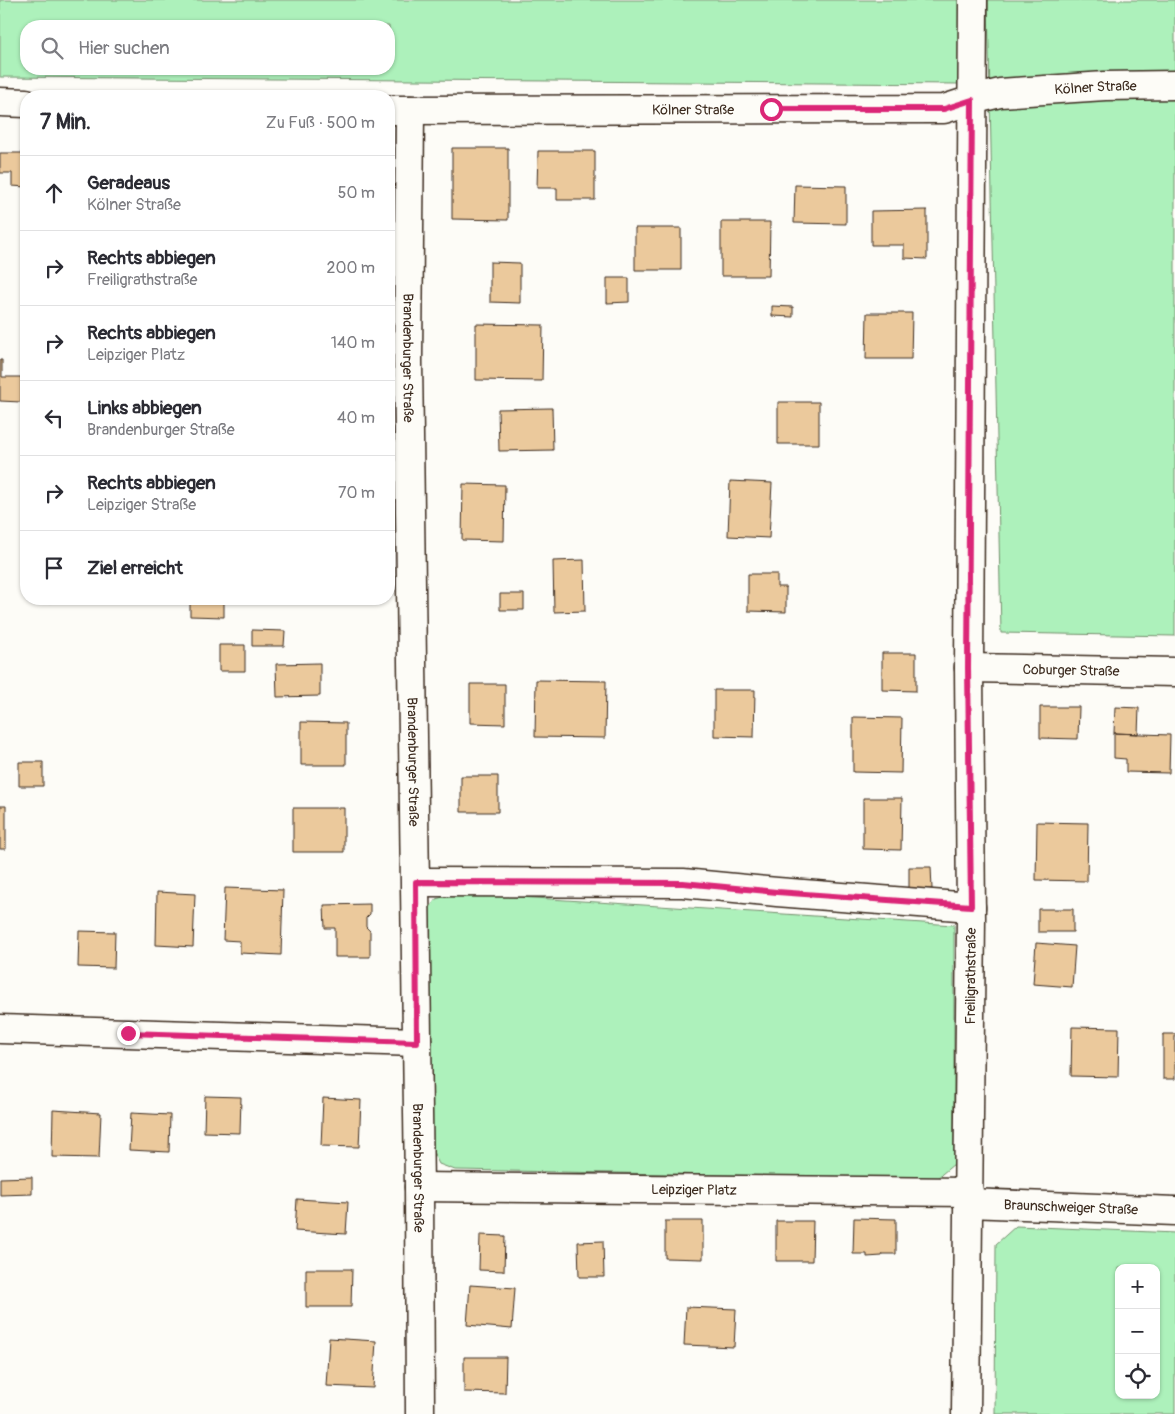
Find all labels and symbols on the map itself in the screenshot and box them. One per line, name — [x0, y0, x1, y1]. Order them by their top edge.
street label: Kölner Straße — [1054, 77, 1137, 98]
route start — [760, 98, 783, 121]
street label: Kölner Straße — [652, 101, 734, 118]
street label: Brandenburger Straße — [399, 293, 417, 423]
street label: Coburger Straße — [1022, 661, 1120, 679]
street label: Brandenburger Straße — [404, 697, 423, 827]
street label: Freiligrathstraße — [961, 927, 979, 1024]
route end — [117, 1022, 140, 1045]
street label: Brandenburger Straße — [409, 1103, 428, 1233]
street label: Leipziger Platz — [651, 1181, 737, 1198]
street label: Braunschweiger Straße — [1003, 1196, 1139, 1218]

